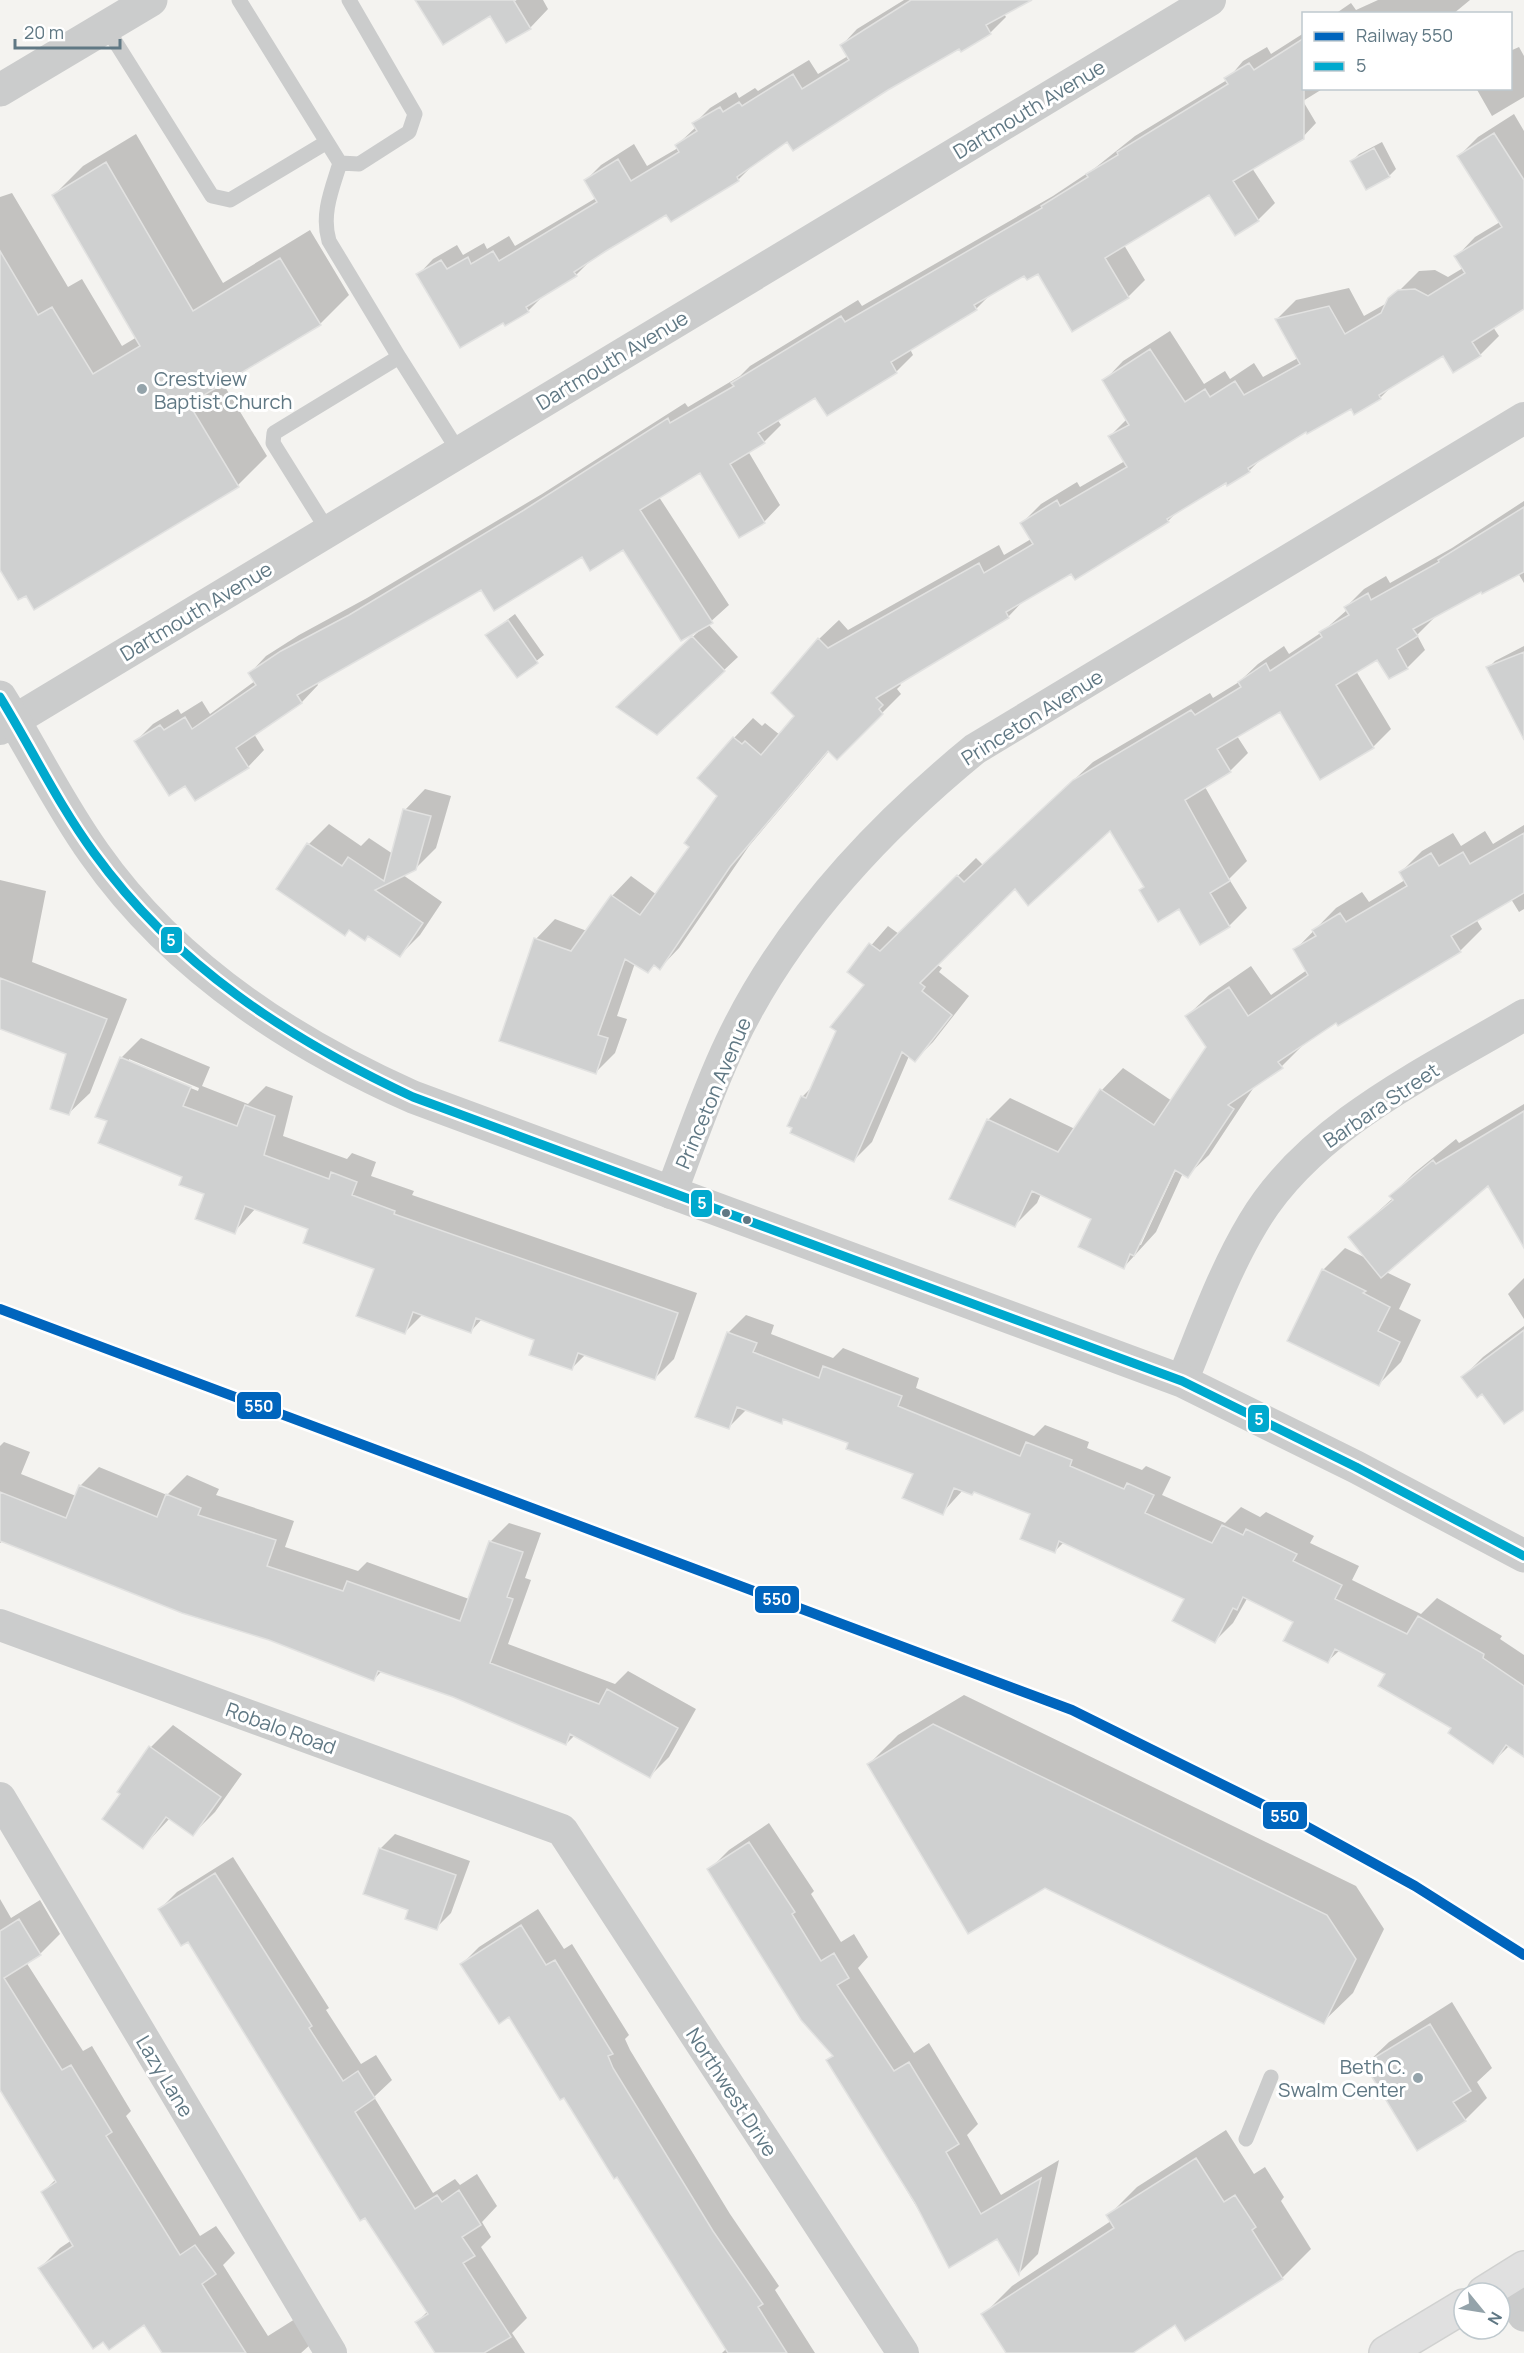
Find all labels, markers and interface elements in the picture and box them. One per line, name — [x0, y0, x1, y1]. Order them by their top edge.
scale bar — [15, 12, 120, 50]
legend — [1302, 12, 1512, 90]
text: 20 m — [24, 20, 64, 44]
text: Railway 550 — [1356, 23, 1453, 47]
street label: Dartmouth Avenue — [948, 53, 1110, 165]
text: 5 — [1356, 53, 1366, 77]
street label: Dartmouth Avenue — [531, 304, 693, 416]
place label: Crestview Baptist Church — [154, 365, 292, 415]
marker: Crestview Baptist Church — [135, 382, 149, 396]
street label: Dartmouth Avenue — [115, 555, 277, 667]
street label: Princeton Avenue — [956, 663, 1108, 771]
line badge: 5 — [160, 926, 183, 954]
text: 5 — [166, 929, 176, 951]
street label: Princeton Avenue — [669, 1013, 757, 1173]
street label: Barbara Street — [1318, 1056, 1444, 1154]
line badge: 5 — [690, 1189, 713, 1218]
text: 5 — [697, 1192, 707, 1214]
unlabelled marker — [720, 1207, 732, 1219]
unlabelled marker — [741, 1214, 753, 1226]
line badge: 550 — [236, 1391, 282, 1420]
text: 550 — [244, 1395, 274, 1417]
line badge: 5 — [1247, 1404, 1270, 1433]
text: 5 — [1254, 1408, 1264, 1430]
line badge: 550 — [754, 1585, 800, 1614]
text: 550 — [762, 1588, 792, 1610]
street label: Robalo Road — [222, 1696, 340, 1760]
line badge: 550 — [1262, 1801, 1308, 1830]
text: 550 — [1270, 1805, 1300, 1827]
street label: Northwest Drive — [680, 2022, 784, 2162]
street label: Lazy Lane — [130, 2030, 200, 2122]
place label: Beth C. Swalm Center — [1278, 2053, 1406, 2103]
marker: Beth C. Swalm Center — [1411, 2071, 1425, 2085]
north arrow — [1452, 2281, 1512, 2341]
text: N — [1483, 2308, 1507, 2329]

